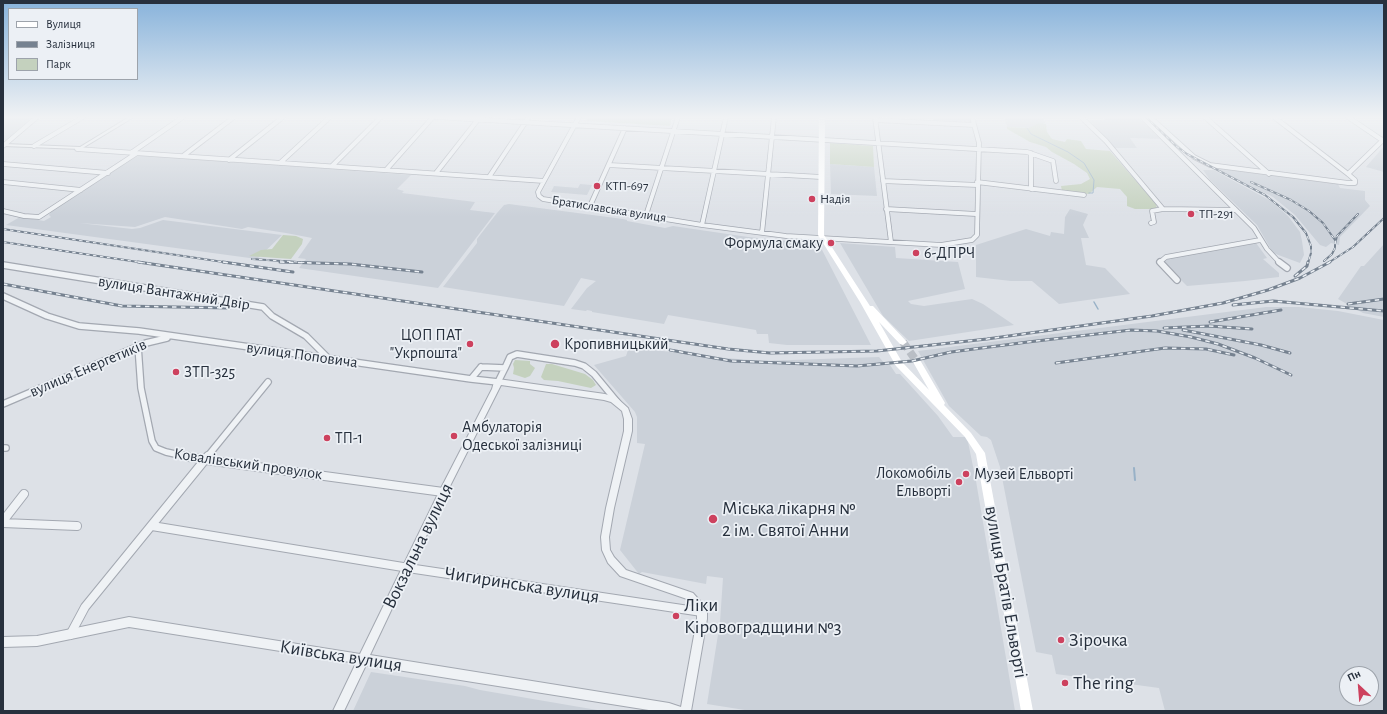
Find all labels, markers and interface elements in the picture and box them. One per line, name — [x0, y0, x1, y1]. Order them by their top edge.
legend — [8, 8, 138, 80]
text: Вулиця — [46, 18, 81, 30]
text: Залізниця — [46, 38, 95, 50]
text: Парк — [46, 58, 71, 70]
place label: КТП-697 — [605, 178, 648, 194]
marker: КТП-697 — [592, 181, 602, 191]
place label: Надія — [820, 191, 850, 207]
street label: Братиславська вулиця — [551, 192, 667, 226]
marker: Надія — [807, 194, 817, 204]
place label: ТП-291 — [1199, 206, 1234, 222]
marker: ТП-291 — [1186, 209, 1196, 219]
place label: Формула смаку — [724, 233, 823, 253]
marker: Формула смаку — [826, 238, 836, 248]
place label: 6-ДПРЧ — [924, 243, 975, 263]
marker: 6-ДПРЧ — [911, 248, 921, 258]
street label: вулиця Вантажний Двір — [97, 272, 251, 314]
place label: ЦОП ПАТ "Укрпошта" — [390, 325, 462, 363]
place label: Кропивницький — [564, 334, 669, 354]
street label: вулиця Енергетиків — [27, 335, 149, 401]
street label: вулиця Поповича — [245, 338, 359, 372]
marker: Кропивницький — [549, 338, 561, 350]
marker: ЦОП ПАТ "Укрпошта" — [465, 339, 475, 349]
place label: ЗТП-325 — [184, 362, 235, 382]
marker: ЗТП-325 — [171, 367, 181, 377]
place label: Амбулаторія Одеської залізниці — [462, 417, 582, 455]
place label: ТП-1 — [335, 428, 363, 448]
marker: Амбулаторія Одеської залізниці — [449, 431, 459, 441]
marker: ТП-1 — [322, 433, 332, 443]
street label: Ковалівський провулок — [172, 444, 324, 484]
place label: Локомобіль Ельворті — [876, 463, 951, 501]
place label: Музей Ельворті — [974, 464, 1074, 484]
marker: Музей Ельворті — [961, 469, 971, 479]
marker: Локомобіль Ельворті — [954, 477, 964, 487]
street label: Вокзальна вулиця — [378, 479, 458, 613]
place label: Міська лікарня № 2 ім. Святої Анни — [722, 497, 856, 541]
street label: вулиця Братів Ельворті — [980, 504, 1032, 680]
marker: Міська лікарня № 2 ім. Святої Анни — [707, 513, 719, 525]
street label: Чигиринська вулиця — [443, 561, 601, 609]
place label: Ліки Кіровоградщини №3 — [684, 594, 842, 638]
marker: Ліки Кіровоградщини №3 — [671, 611, 681, 621]
place label: Зірочка — [1069, 629, 1128, 651]
street label: Київська вулиця — [278, 635, 404, 677]
marker: Зірочка — [1056, 635, 1066, 645]
north arrow — [1339, 666, 1379, 706]
text: Пн — [1346, 668, 1362, 684]
place label: The ring — [1073, 672, 1134, 694]
marker: The ring — [1060, 678, 1070, 688]

